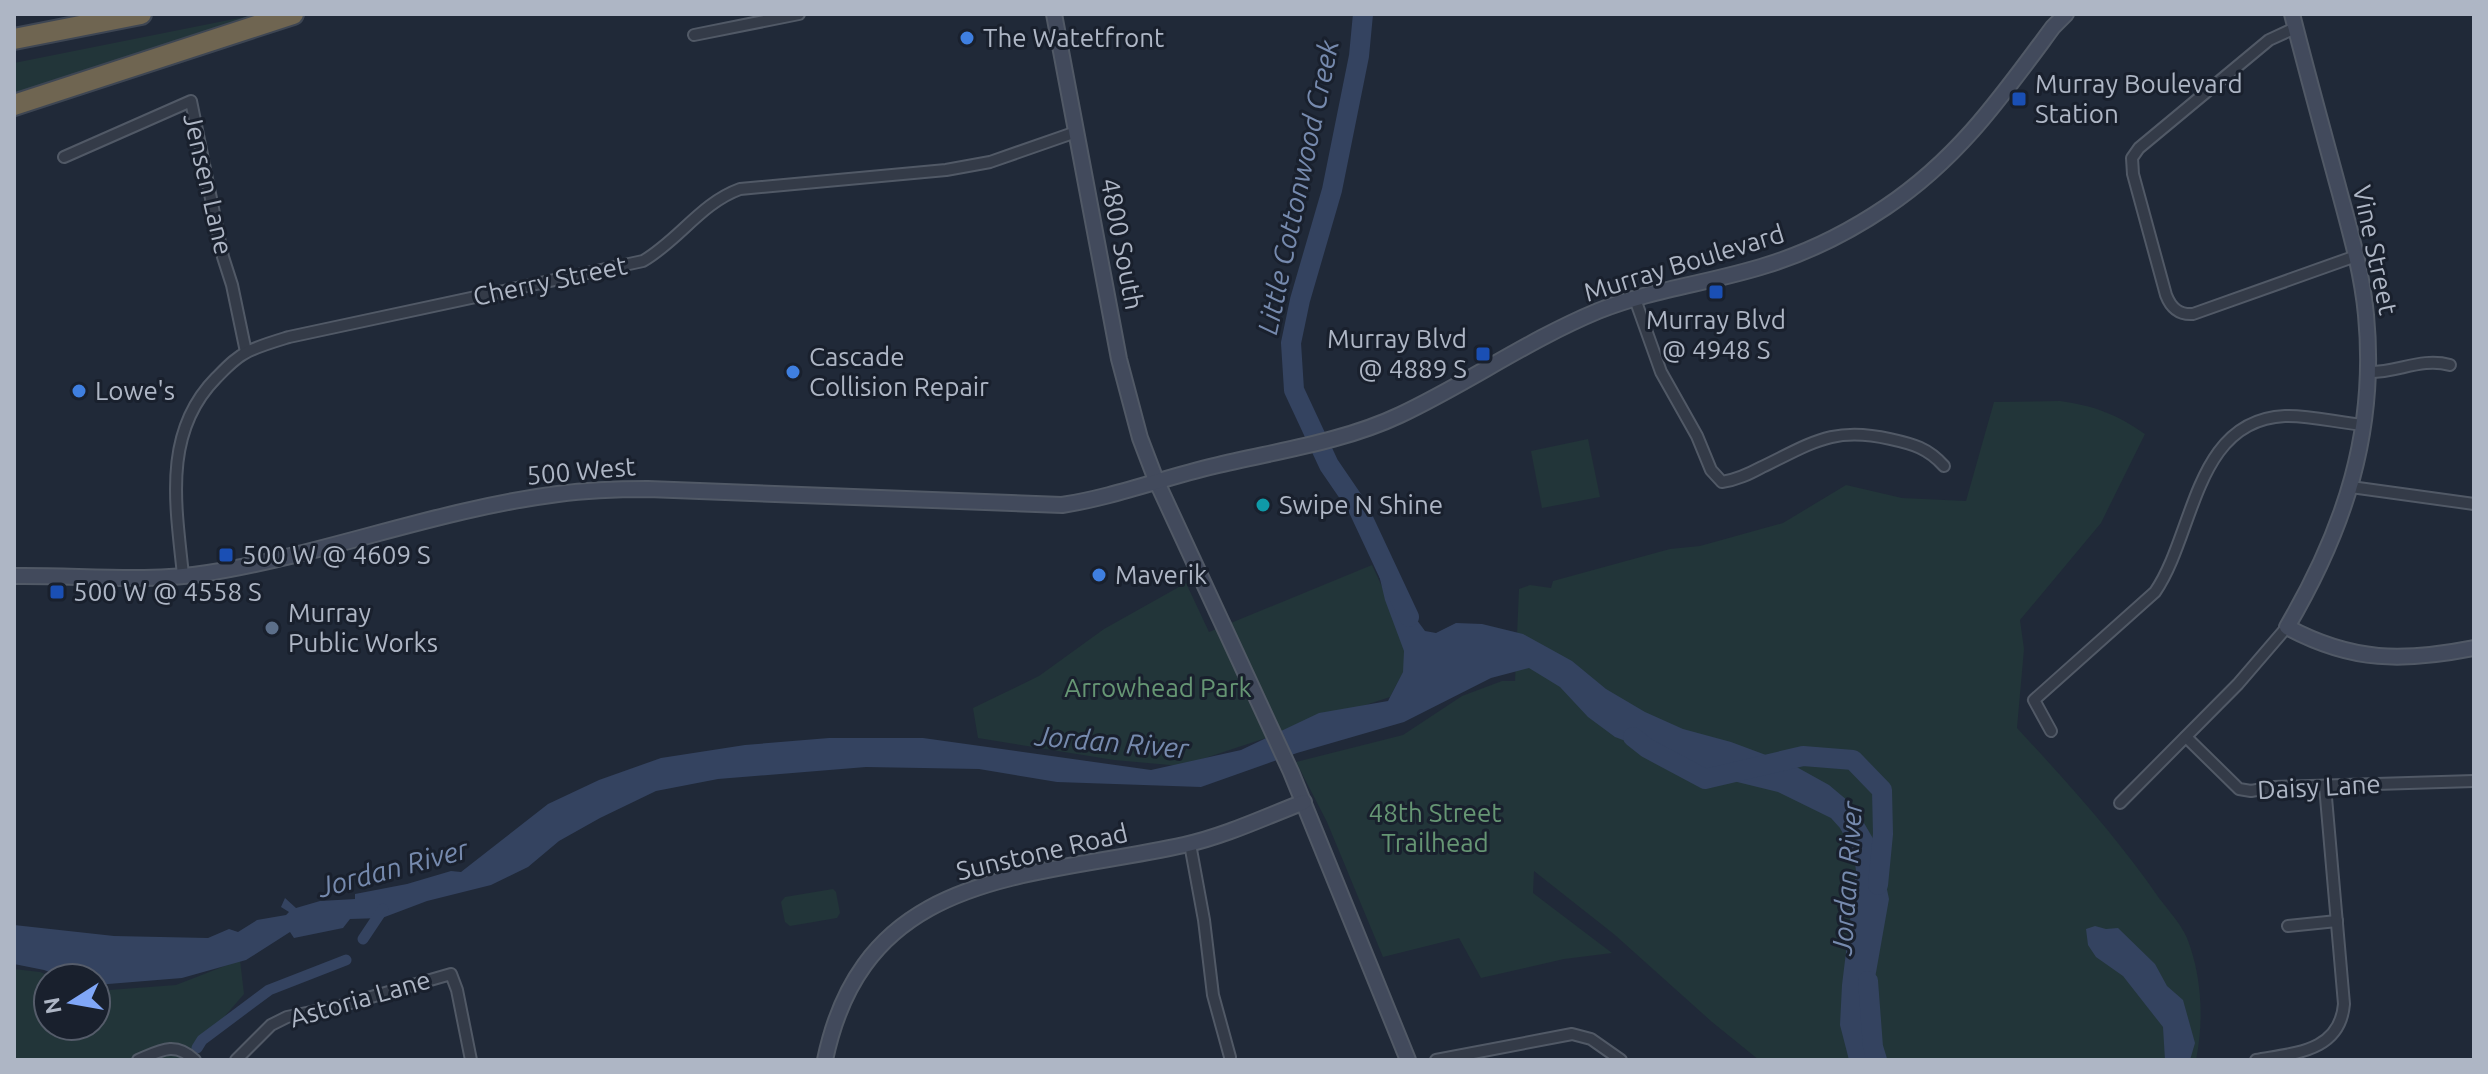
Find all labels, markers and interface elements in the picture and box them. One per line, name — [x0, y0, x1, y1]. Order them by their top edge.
place label: The Watetfront — [983, 23, 1164, 52]
marker: The Watetfront — [958, 29, 976, 47]
water label: Little Cottonwood Creek — [1251, 36, 1344, 337]
place label: Murray Boulevard Station — [2035, 69, 2243, 128]
marker: Murray Boulevard Station — [2010, 90, 2028, 108]
street label: Jensen Lane — [178, 110, 239, 257]
street label: 4800 South — [1096, 176, 1149, 312]
street label: Vine Street — [2348, 183, 2403, 317]
street label: Murray Boulevard — [1580, 218, 1787, 307]
street label: Cherry Street — [470, 250, 629, 311]
marker: Murray Blvd @ 4948 S — [1707, 283, 1725, 301]
place label: Murray Blvd @ 4948 S — [1646, 305, 1786, 364]
place label: Murray Blvd @ 4889 S — [1327, 324, 1467, 383]
place label: Cascade Collision Repair — [809, 342, 989, 401]
marker: Murray Blvd @ 4889 S — [1474, 345, 1492, 363]
marker: Cascade Collision Repair — [784, 363, 802, 381]
place label: Lowe's — [95, 376, 175, 405]
marker: Lowe's — [70, 382, 88, 400]
street label: 500 West — [525, 451, 637, 490]
place label: Swipe N Shine — [1279, 490, 1443, 519]
marker: Swipe N Shine — [1254, 496, 1272, 514]
place label: 500 W @ 4609 S — [242, 540, 431, 569]
marker: 500 W @ 4609 S — [217, 546, 235, 564]
place label: Maverik — [1115, 560, 1207, 589]
marker: Maverik — [1090, 566, 1108, 584]
place label: 500 W @ 4558 S — [73, 577, 262, 606]
marker: 500 W @ 4558 S — [48, 583, 66, 601]
place label: Murray Public Works — [288, 598, 438, 657]
marker: Murray Public Works — [263, 619, 281, 637]
park label: Arrowhead Park — [1064, 673, 1252, 702]
water label: Jordan River — [1032, 719, 1191, 764]
street label: Daisy Lane — [2256, 769, 2381, 804]
park label: 48th Street Trailhead — [1369, 798, 1501, 857]
water label: Jordan River — [1826, 799, 1867, 958]
street label: Sunstone Road — [953, 818, 1130, 885]
water label: Jordan River — [313, 832, 472, 903]
north arrow — [32, 962, 112, 1042]
street label: Astoria Lane — [286, 965, 434, 1032]
text: N — [38, 995, 66, 1016]

